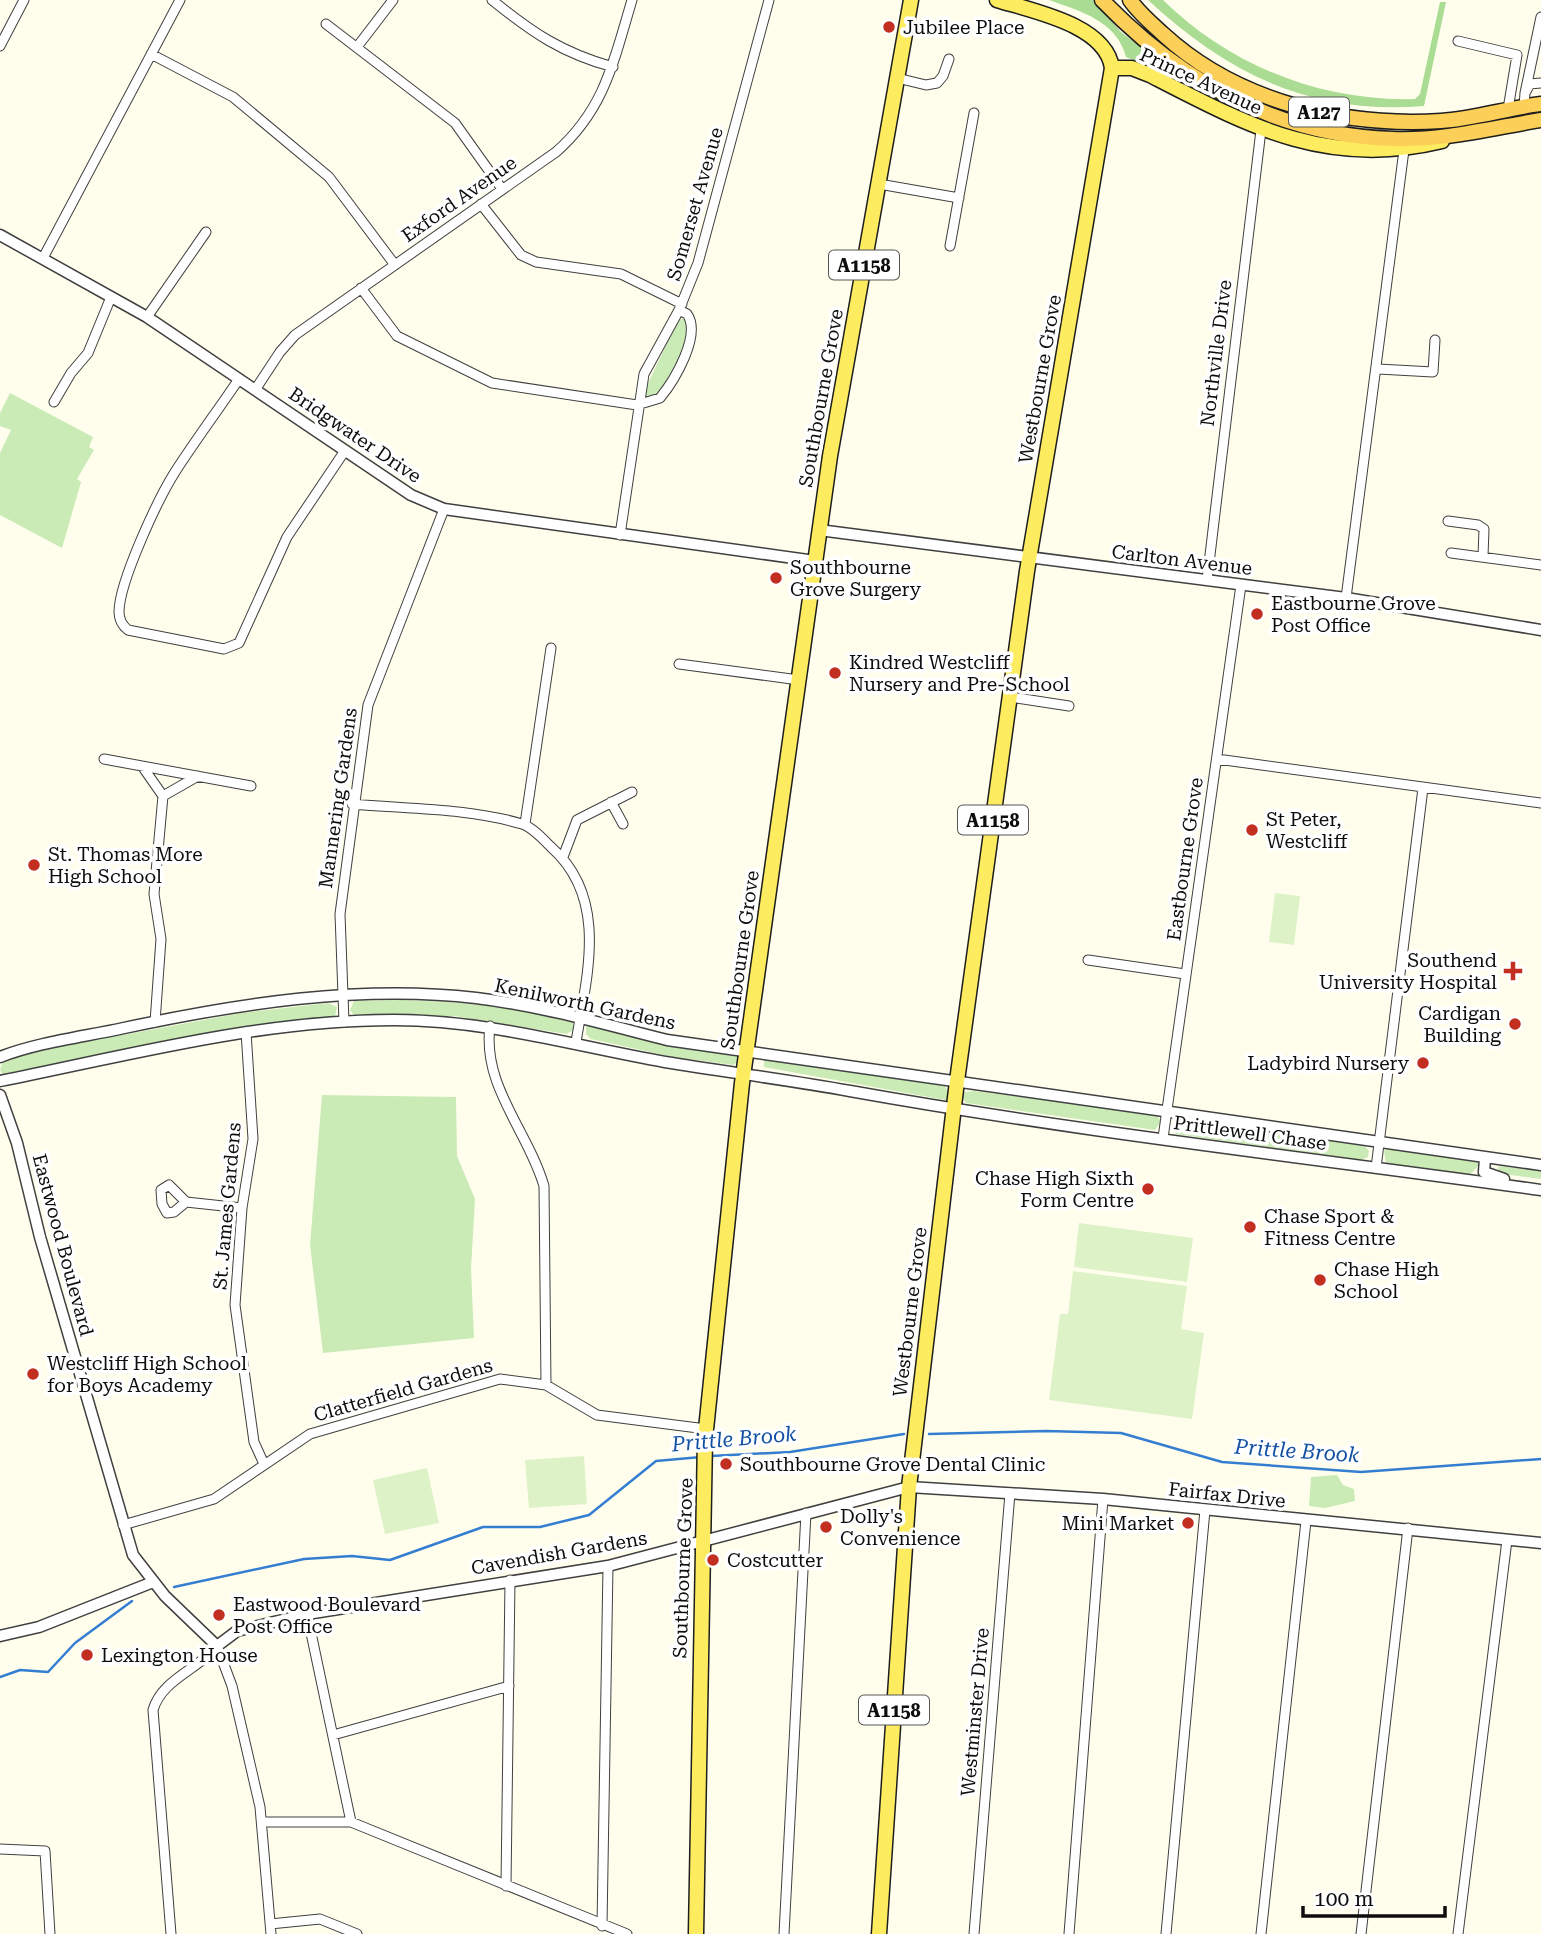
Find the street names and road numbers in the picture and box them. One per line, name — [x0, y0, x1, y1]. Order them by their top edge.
street label: Prince Avenue — [1136, 43, 1266, 119]
road number: A127 — [1289, 98, 1349, 127]
street label: Somerset Avenue — [662, 125, 728, 283]
street label: Exford Avenue — [397, 151, 521, 247]
road number: A1158 — [829, 250, 899, 279]
street label: Northville Drive — [1196, 278, 1236, 428]
street label: Westbourne Grove — [1014, 293, 1066, 465]
street label: Southbourne Grove — [794, 307, 848, 489]
street label: Bridgwater Drive — [284, 382, 426, 488]
street label: Carlton Avenue — [1110, 540, 1254, 580]
street label: Mannering Gardens — [314, 706, 362, 890]
street label: Eastbourne Grove — [1162, 776, 1208, 942]
road number: A1158 — [958, 806, 1028, 834]
street label: Southbourne Grove — [716, 869, 764, 1051]
street label: Kenilworth Gardens — [493, 974, 677, 1034]
street label: Prittlewell Chase — [1172, 1111, 1328, 1155]
street label: St. James Gardens — [208, 1121, 246, 1291]
street label: Eastwood Boulevard — [28, 1151, 98, 1339]
street label: Westbourne Grove — [888, 1226, 932, 1398]
street label: Clatterfield Gardens — [311, 1353, 495, 1427]
street label: Southbourne Grove — [668, 1477, 698, 1659]
street label: Fairfax Drive — [1167, 1477, 1287, 1513]
street label: Cavendish Gardens — [469, 1526, 649, 1580]
street label: Westminster Drive — [956, 1627, 994, 1797]
road number: A1158 — [859, 1695, 929, 1724]

